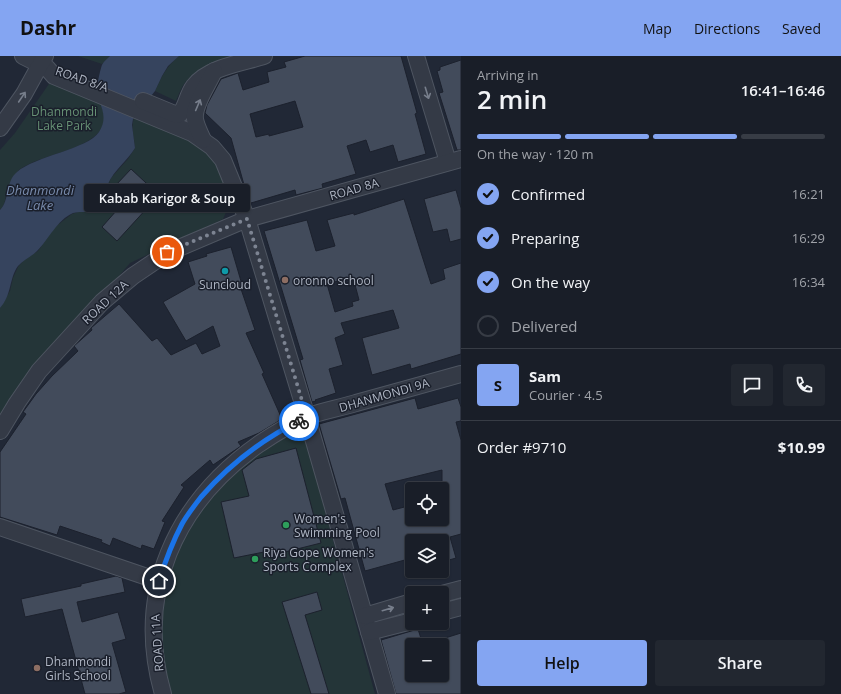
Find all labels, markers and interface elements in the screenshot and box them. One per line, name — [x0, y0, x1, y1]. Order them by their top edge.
text: Dashr — [20, 15, 76, 41]
text: Map — [643, 19, 672, 38]
text: Directions — [694, 19, 760, 38]
text: Saved — [782, 19, 821, 38]
street label: ROAD 8/A — [53, 62, 111, 96]
text: Arriving in — [477, 66, 539, 84]
text: 16:41–16:46 — [741, 80, 825, 100]
text: 2 min — [477, 81, 547, 117]
one-way arrow — [424, 87, 431, 100]
one-way arrow — [18, 92, 26, 103]
one-way arrow — [195, 99, 202, 111]
park label: Dhanmondi Lake Park — [31, 103, 97, 134]
text: On the way · 120 m — [477, 145, 593, 163]
street label: ROAD 8A — [327, 174, 381, 204]
water label: Dhanmondi Lake — [6, 181, 75, 214]
icon: check — [477, 183, 499, 205]
callout: Kabab Karigor & Soup — [84, 184, 250, 212]
text: Confirmed — [511, 184, 585, 204]
text: 16:21 — [792, 185, 825, 203]
text: Kabab Karigor & Soup — [99, 189, 235, 207]
icon: check — [477, 227, 499, 249]
text: Preparing — [511, 228, 579, 248]
text: 16:29 — [792, 229, 825, 247]
pin — [150, 235, 184, 269]
icon: bag — [156, 241, 178, 263]
marker: Suncloud — [220, 266, 230, 276]
icon: check — [477, 271, 499, 293]
place label: oronno school — [293, 272, 374, 289]
text: On the way — [511, 272, 590, 292]
text: 16:34 — [792, 273, 825, 291]
marker: oronno school — [280, 275, 290, 285]
street label: ROAD 12A — [78, 276, 132, 328]
place label: Suncloud — [199, 276, 251, 293]
text: Delivered — [511, 316, 578, 336]
button: chat — [731, 364, 773, 406]
button: phone — [783, 364, 825, 406]
text: Sam — [529, 366, 561, 386]
street label: DHANMONDI 9A — [337, 374, 431, 416]
text: S — [494, 375, 502, 395]
text: Courier · 4.5 — [529, 386, 603, 404]
courier — [279, 401, 319, 441]
icon: bike — [288, 410, 310, 432]
text: Order #9710 — [477, 437, 566, 457]
text: $10.99 — [778, 437, 825, 457]
map controls — [405, 482, 449, 682]
button: locate — [405, 482, 449, 526]
place label: Women's Swimming Pool — [294, 510, 380, 541]
marker: Women's Swimming Pool — [281, 520, 291, 530]
button: layers — [405, 534, 449, 578]
place label: Riya Gope Women's Sports Complex — [263, 544, 375, 575]
marker: Riya Gope Women's Sports Complex — [250, 554, 260, 564]
pin — [142, 564, 176, 598]
icon: home — [148, 570, 170, 592]
button: + — [405, 586, 449, 630]
one-way arrow — [382, 605, 395, 612]
street label: ROAD 11A — [146, 613, 167, 672]
button: − — [405, 638, 449, 682]
button: Help — [477, 640, 647, 686]
button: Share — [655, 640, 825, 686]
place label: Dhanmondi Girls School — [45, 653, 111, 684]
marker: Dhanmondi Girls School — [32, 663, 42, 673]

